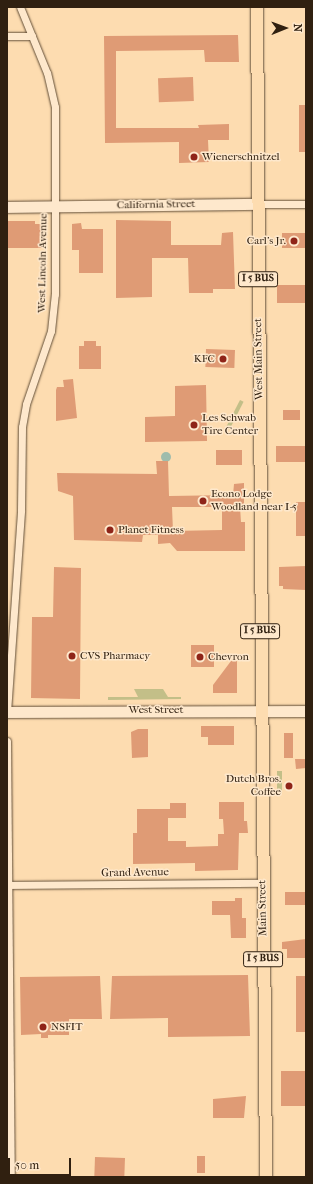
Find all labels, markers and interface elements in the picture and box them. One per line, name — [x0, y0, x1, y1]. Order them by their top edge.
north arrow — [265, 8, 305, 48]
text: N — [291, 23, 304, 32]
place label: Wienerschnitzel — [202, 150, 280, 164]
marker: Wienerschnitzel — [189, 152, 199, 162]
street label: California Street — [117, 198, 195, 212]
street label: West Lincoln Avenue — [36, 213, 50, 313]
place label: Carl's Jr. — [247, 234, 286, 248]
marker: Carl's Jr. — [289, 236, 299, 246]
road number: I 5 BUS — [238, 271, 278, 287]
street label: West Main Street — [252, 318, 266, 400]
place label: KFC — [194, 352, 215, 366]
marker: KFC — [218, 354, 228, 364]
place label: Les Schwab Tire Center — [202, 412, 258, 438]
marker: Les Schwab Tire Center — [189, 420, 199, 430]
place label: Econo Lodge Woodland near I-5 — [211, 488, 297, 514]
marker: Econo Lodge Woodland near I-5 — [198, 496, 208, 506]
place label: Planet Fitness — [118, 523, 184, 537]
marker: Planet Fitness — [105, 525, 115, 535]
road number: I 5 BUS — [240, 623, 280, 639]
place label: CVS Pharmacy — [80, 649, 150, 663]
place label: Chevron — [208, 650, 249, 664]
marker: CVS Pharmacy — [67, 651, 77, 661]
marker: Chevron — [195, 652, 205, 662]
street label: West Street — [129, 703, 183, 717]
place label: Dutch Bros. Coffee — [226, 773, 281, 799]
marker: Dutch Bros. Coffee — [284, 781, 294, 791]
street label: Grand Avenue — [101, 866, 169, 880]
street label: Main Street — [256, 880, 270, 936]
road number: I 5 BUS — [243, 951, 283, 967]
place label: NSFIT — [51, 1020, 83, 1034]
marker: NSFIT — [38, 1022, 48, 1032]
scale bar — [10, 1150, 73, 1176]
text: 50 m — [15, 1158, 39, 1172]

